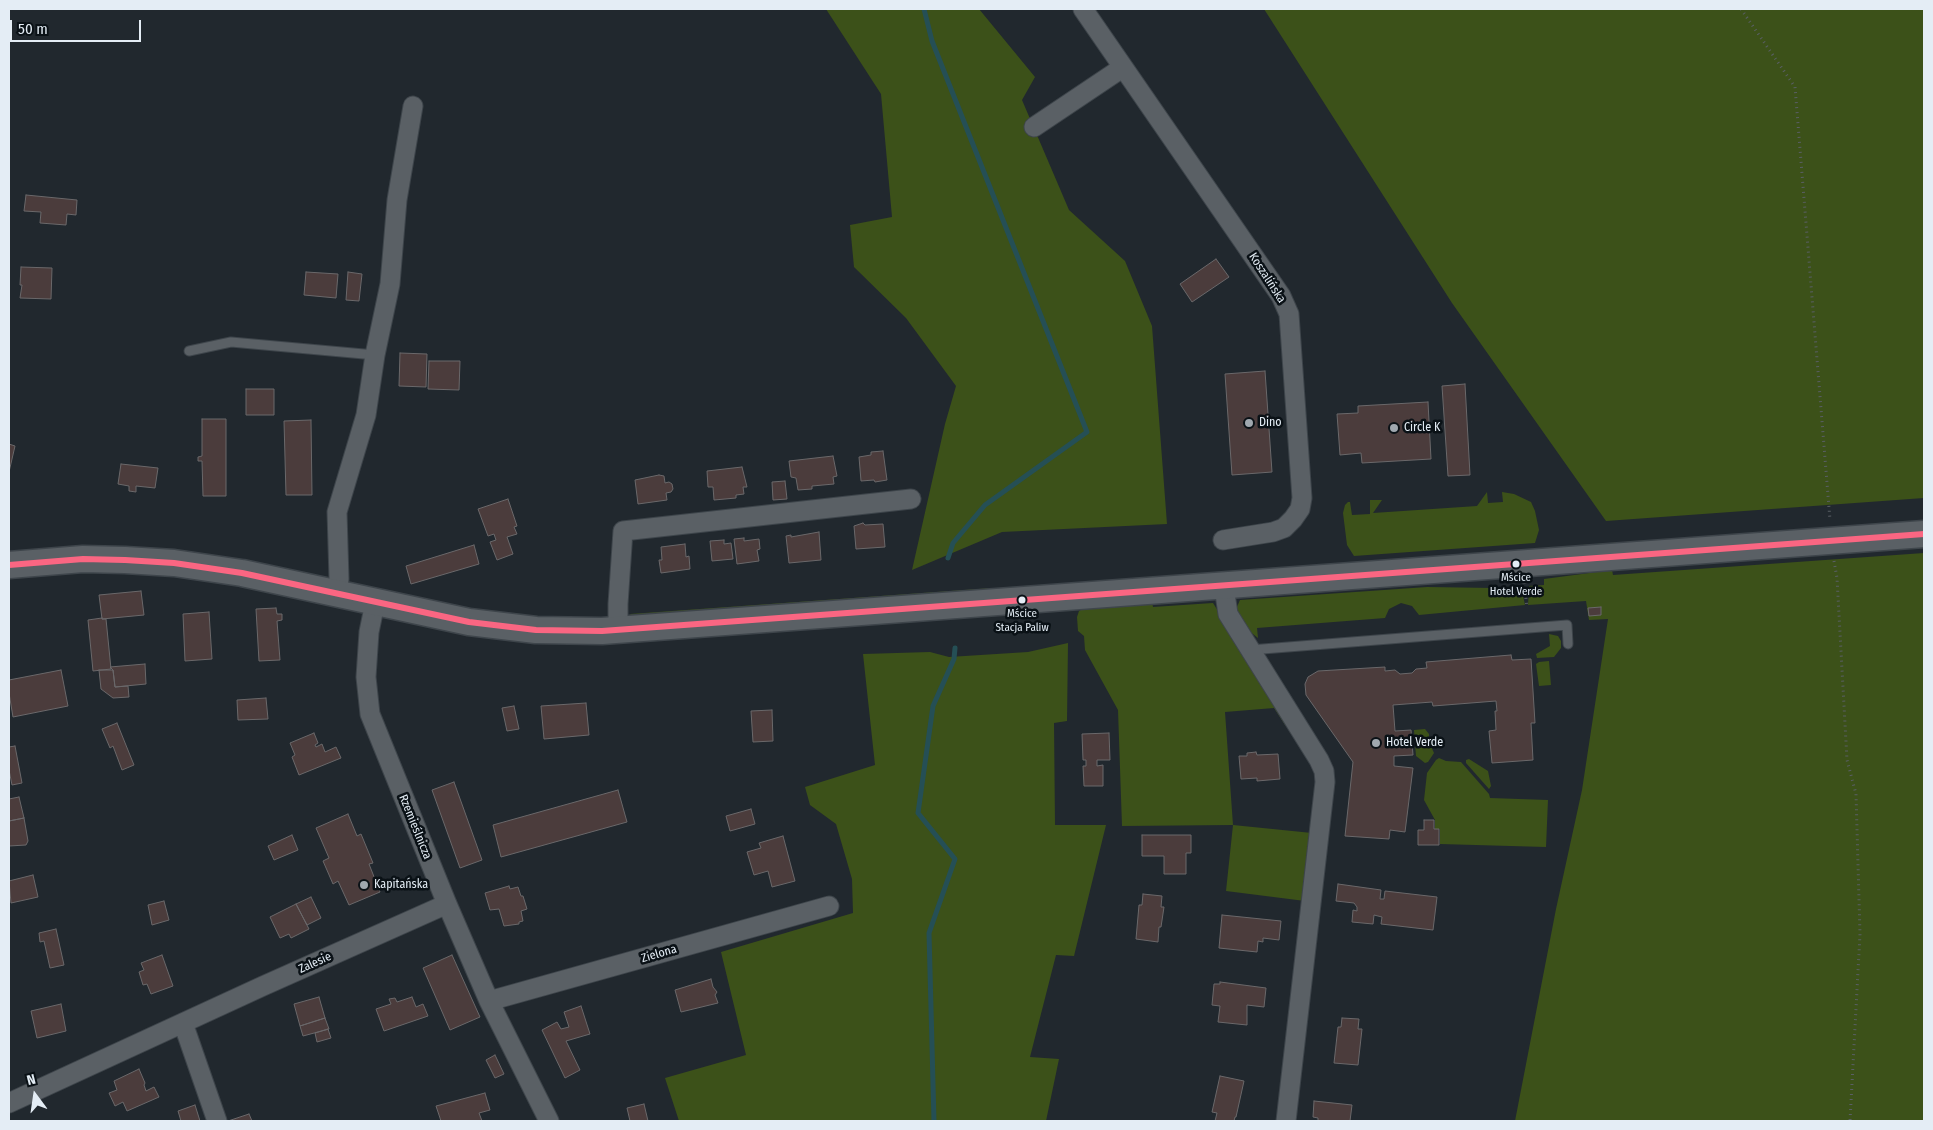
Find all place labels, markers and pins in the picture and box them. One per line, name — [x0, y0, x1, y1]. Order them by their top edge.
place label: Dino — [1259, 416, 1282, 430]
marker: Dino — [1243, 417, 1255, 429]
place label: Circle K — [1404, 421, 1440, 435]
marker: Circle K — [1388, 422, 1400, 434]
marker: Mścice Hotel Verde — [1511, 559, 1521, 569]
place label: Mścice Hotel Verde — [1490, 571, 1542, 597]
marker: Mścice Stacja Paliw — [1017, 595, 1027, 605]
place label: Mścice Stacja Paliw — [995, 607, 1049, 633]
place label: Hotel Verde — [1386, 736, 1443, 750]
marker: Hotel Verde — [1370, 737, 1382, 749]
place label: Kapitańska — [374, 878, 428, 892]
marker: Kapitańska — [358, 879, 370, 891]

